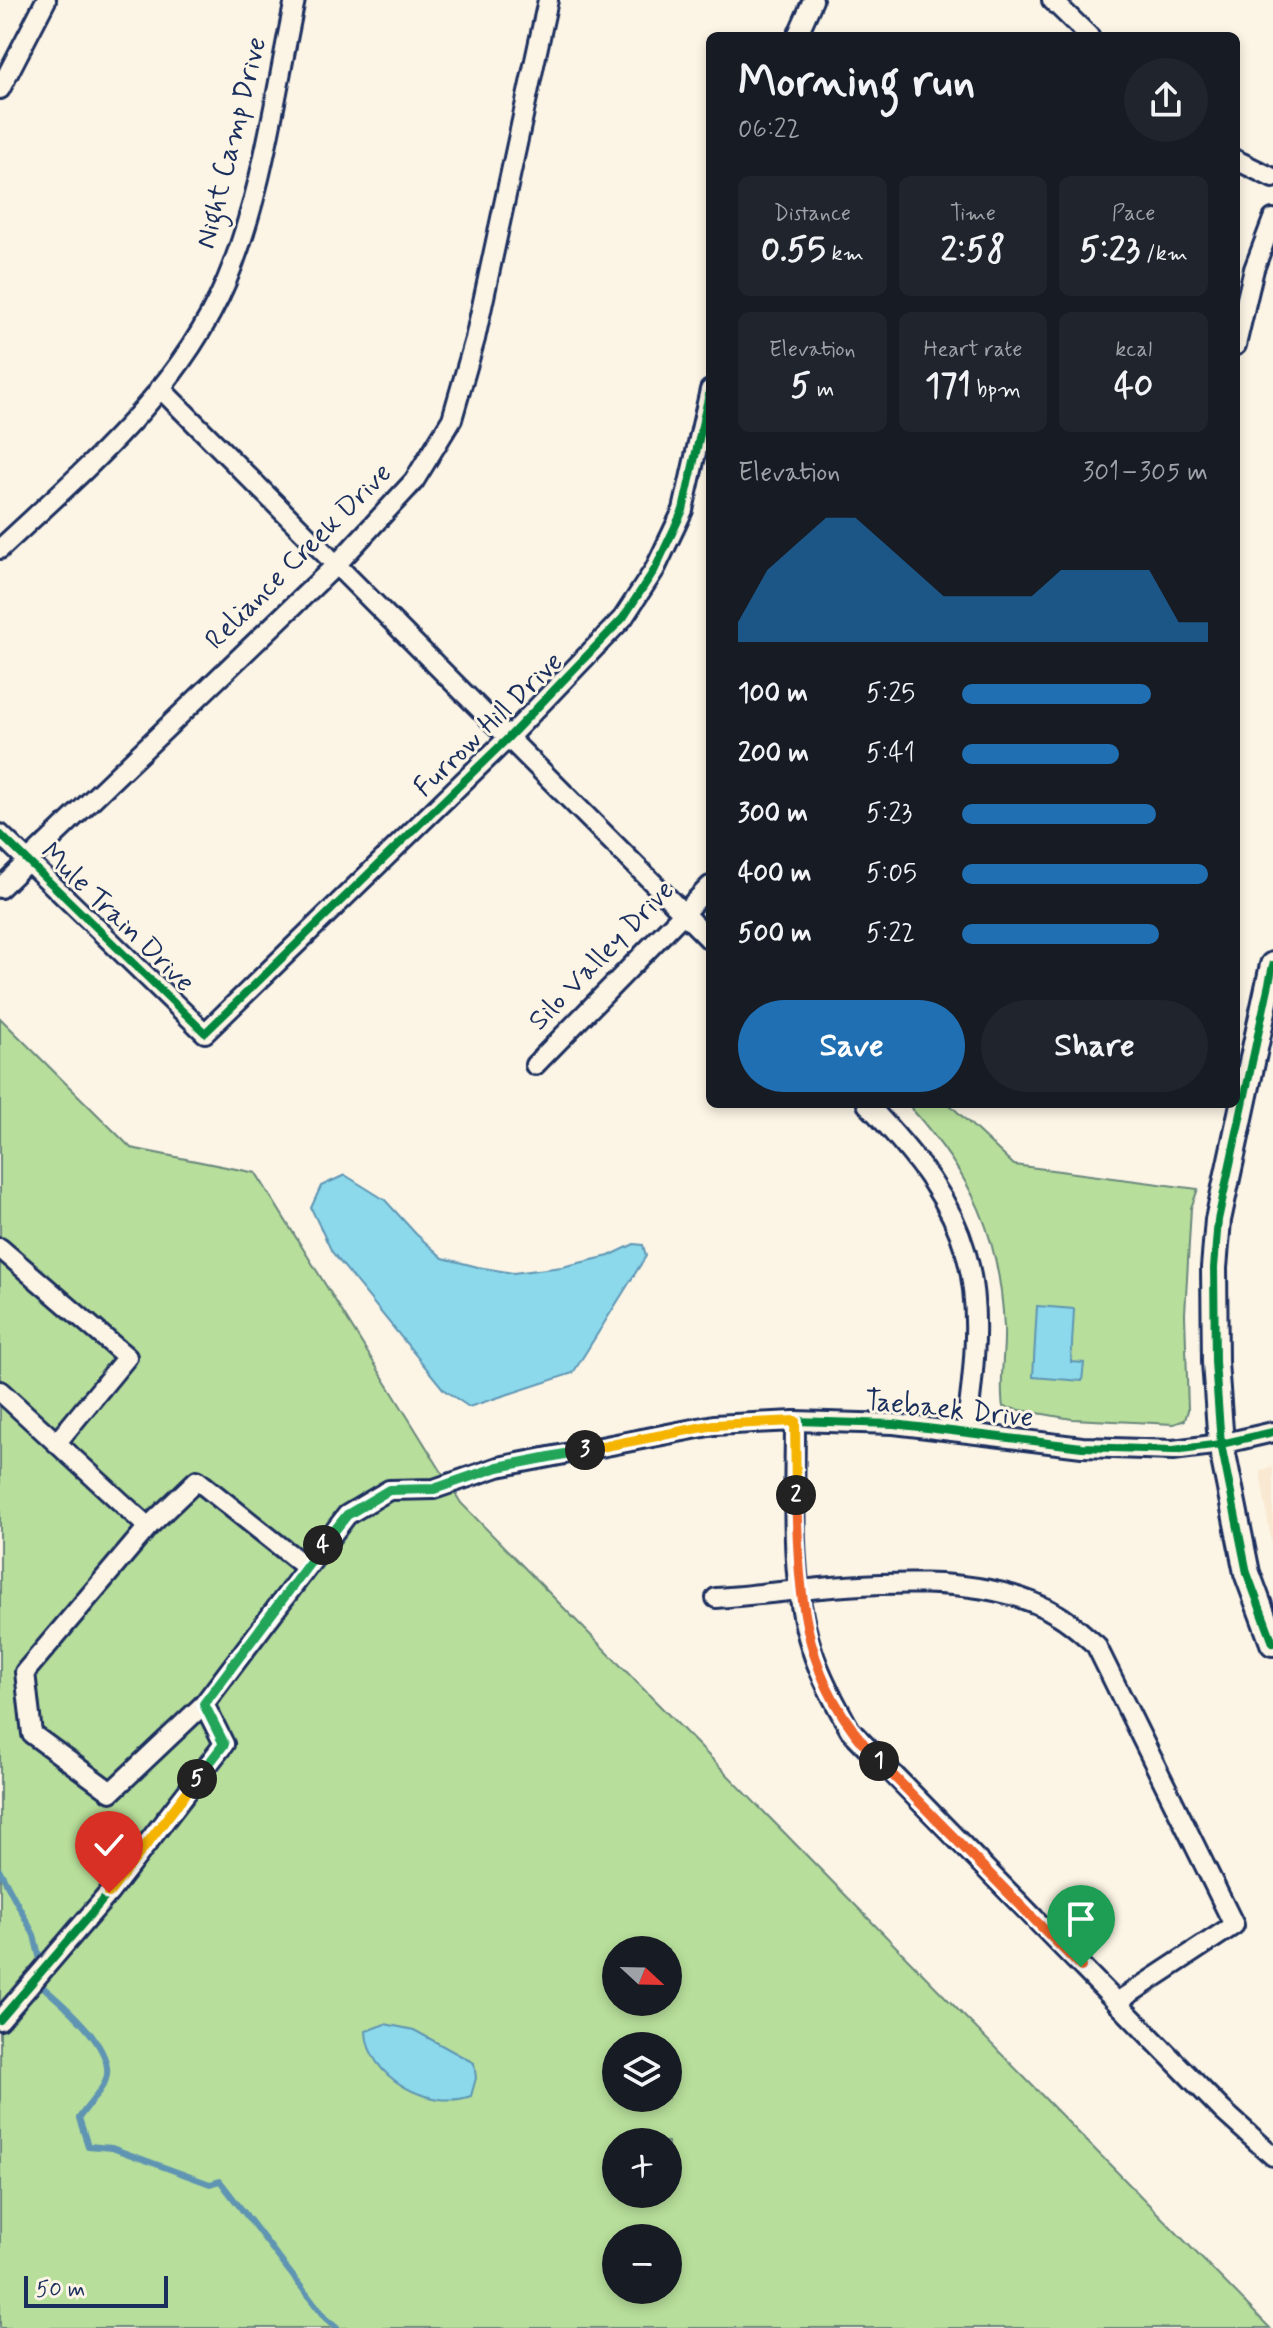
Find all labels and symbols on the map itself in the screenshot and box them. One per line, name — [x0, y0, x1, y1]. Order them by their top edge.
street label: Night Camp Drive — [188, 33, 279, 253]
street label: Reliance Creek Drive — [198, 456, 400, 658]
street label: Furrow Hill Drive — [406, 644, 572, 806]
street label: Mule Train Drive — [32, 835, 202, 1001]
street label: Silo Valley Drive — [521, 873, 683, 1039]
street label: Taebaek Drive — [863, 1383, 1035, 1437]
pin: 3 — [565, 1430, 605, 1470]
pin: 2 — [776, 1475, 816, 1515]
pin: 4 — [303, 1525, 343, 1565]
pin: 1 — [859, 1741, 899, 1781]
pin: 5 — [177, 1759, 217, 1799]
pin — [75, 1811, 143, 1893]
pin — [1047, 1885, 1115, 1967]
north arrow — [602, 1936, 682, 2016]
scale bar — [24, 2272, 168, 2308]

